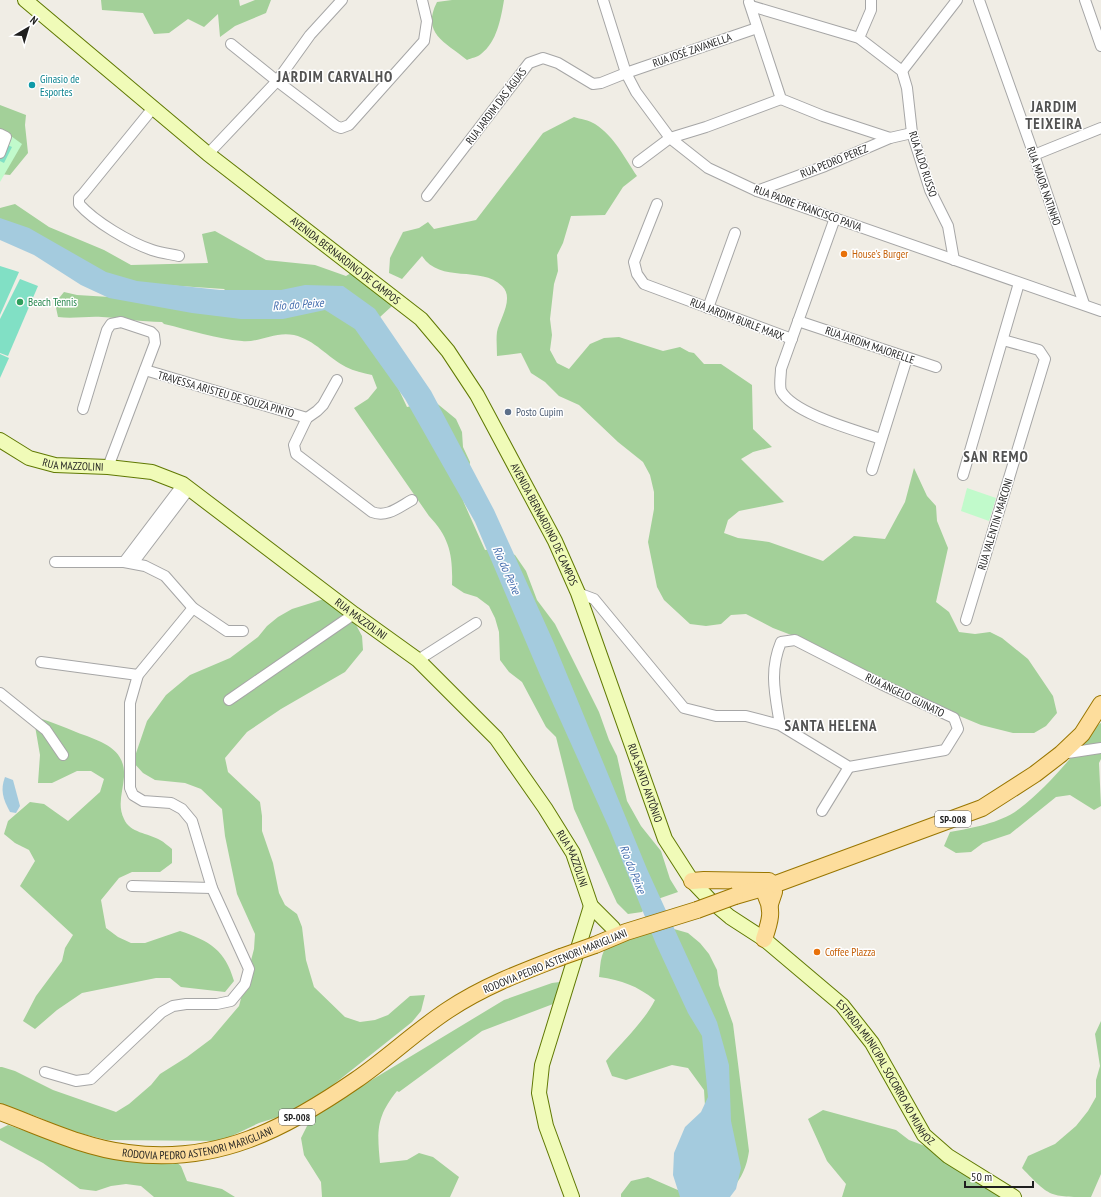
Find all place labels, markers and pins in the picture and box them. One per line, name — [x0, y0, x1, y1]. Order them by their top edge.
place label: Ginasio de Esportes — [40, 72, 80, 99]
marker: Ginasio de Esportes — [27, 80, 37, 90]
place label: House's Burger — [852, 247, 908, 261]
marker: House's Burger — [839, 249, 849, 259]
place label: Beach Tennis — [28, 295, 77, 309]
marker: Beach Tennis — [15, 297, 25, 307]
place label: Posto Cupim — [516, 405, 563, 419]
marker: Posto Cupim — [503, 407, 513, 417]
place label: Coffee Plazza — [825, 945, 876, 959]
marker: Coffee Plazza — [812, 947, 822, 957]

